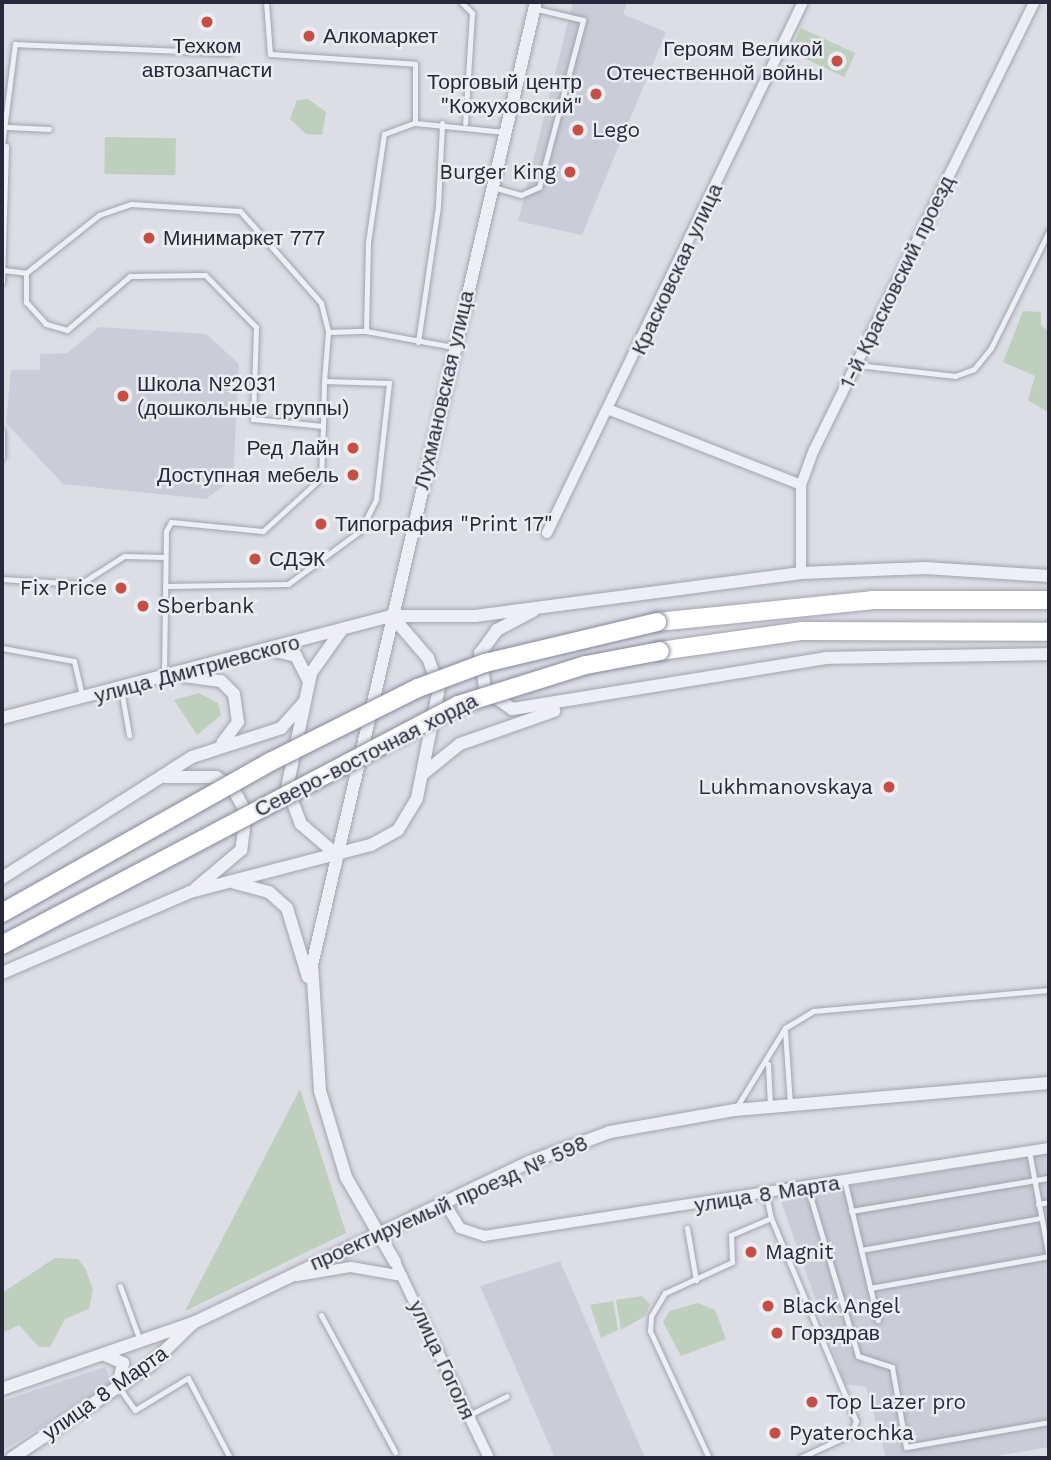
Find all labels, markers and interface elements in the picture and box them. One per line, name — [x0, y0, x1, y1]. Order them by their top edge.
marker: Техком автозапчасти — [199, 14, 215, 30]
place label: Алкомаркет — [323, 23, 438, 49]
marker: Алкомаркет — [301, 28, 317, 44]
place label: Техком автозапчасти — [142, 33, 272, 83]
place label: Героям Великой Отечественной войны — [606, 36, 823, 86]
marker: Героям Великой Отечественной войны — [829, 53, 845, 69]
place label: Торговый центр "Кожуховский" — [427, 69, 582, 119]
marker: Торговый центр "Кожуховский" — [588, 86, 604, 102]
place label: Lego — [592, 117, 640, 143]
marker: Lego — [570, 122, 586, 138]
place label: Burger King — [439, 159, 556, 185]
marker: Burger King — [562, 164, 578, 180]
street label: 1-й Красковский проезд — [834, 172, 960, 392]
street label: Красковская улица — [626, 179, 728, 359]
place label: Минимаркет 777 — [163, 225, 326, 251]
marker: Минимаркет 777 — [141, 230, 157, 246]
street label: Лухмановская улица — [409, 288, 479, 492]
place label: Школа №2031 (дошкольные группы) — [137, 371, 349, 421]
marker: Школа №2031 (дошкольные группы) — [115, 388, 131, 404]
place label: Ред Лайн — [246, 435, 339, 461]
marker: Ред Лайн — [345, 440, 361, 456]
place label: Доступная мебель — [157, 462, 339, 488]
marker: Доступная мебель — [345, 467, 361, 483]
place label: Типография "Print 17" — [335, 511, 553, 537]
marker: Типография "Print 17" — [313, 516, 329, 532]
place label: СДЭК — [269, 546, 325, 572]
marker: СДЭК — [247, 551, 263, 567]
place label: Fix Price — [19, 575, 107, 601]
marker: Fix Price — [113, 580, 129, 596]
place label: Sberbank — [157, 593, 254, 619]
marker: Sberbank — [135, 598, 151, 614]
street label: улица Дмитриевского — [92, 629, 302, 709]
street label: Северо-восточная хорда — [250, 688, 482, 822]
place label: Lukhmanovskaya — [698, 774, 873, 800]
marker: Lukhmanovskaya — [879, 777, 899, 797]
street label: проектируемый проезд № 598 — [306, 1130, 592, 1276]
street label: улица 8 Марта — [693, 1170, 841, 1218]
place label: Magnit — [765, 1239, 833, 1265]
marker: Magnit — [743, 1244, 759, 1260]
place label: Black Angel — [782, 1293, 901, 1319]
street label: улица Гоголя — [403, 1296, 481, 1424]
marker: Black Angel — [760, 1298, 776, 1314]
place label: Горздрав — [791, 1320, 880, 1346]
marker: Горздрав — [769, 1325, 785, 1341]
street label: улица 8 Марта — [38, 1341, 172, 1445]
place label: Top Lazer pro — [826, 1389, 967, 1415]
marker: Top Lazer pro — [804, 1394, 820, 1410]
place label: Pyaterochka — [789, 1420, 914, 1446]
marker: Pyaterochka — [767, 1425, 783, 1441]

